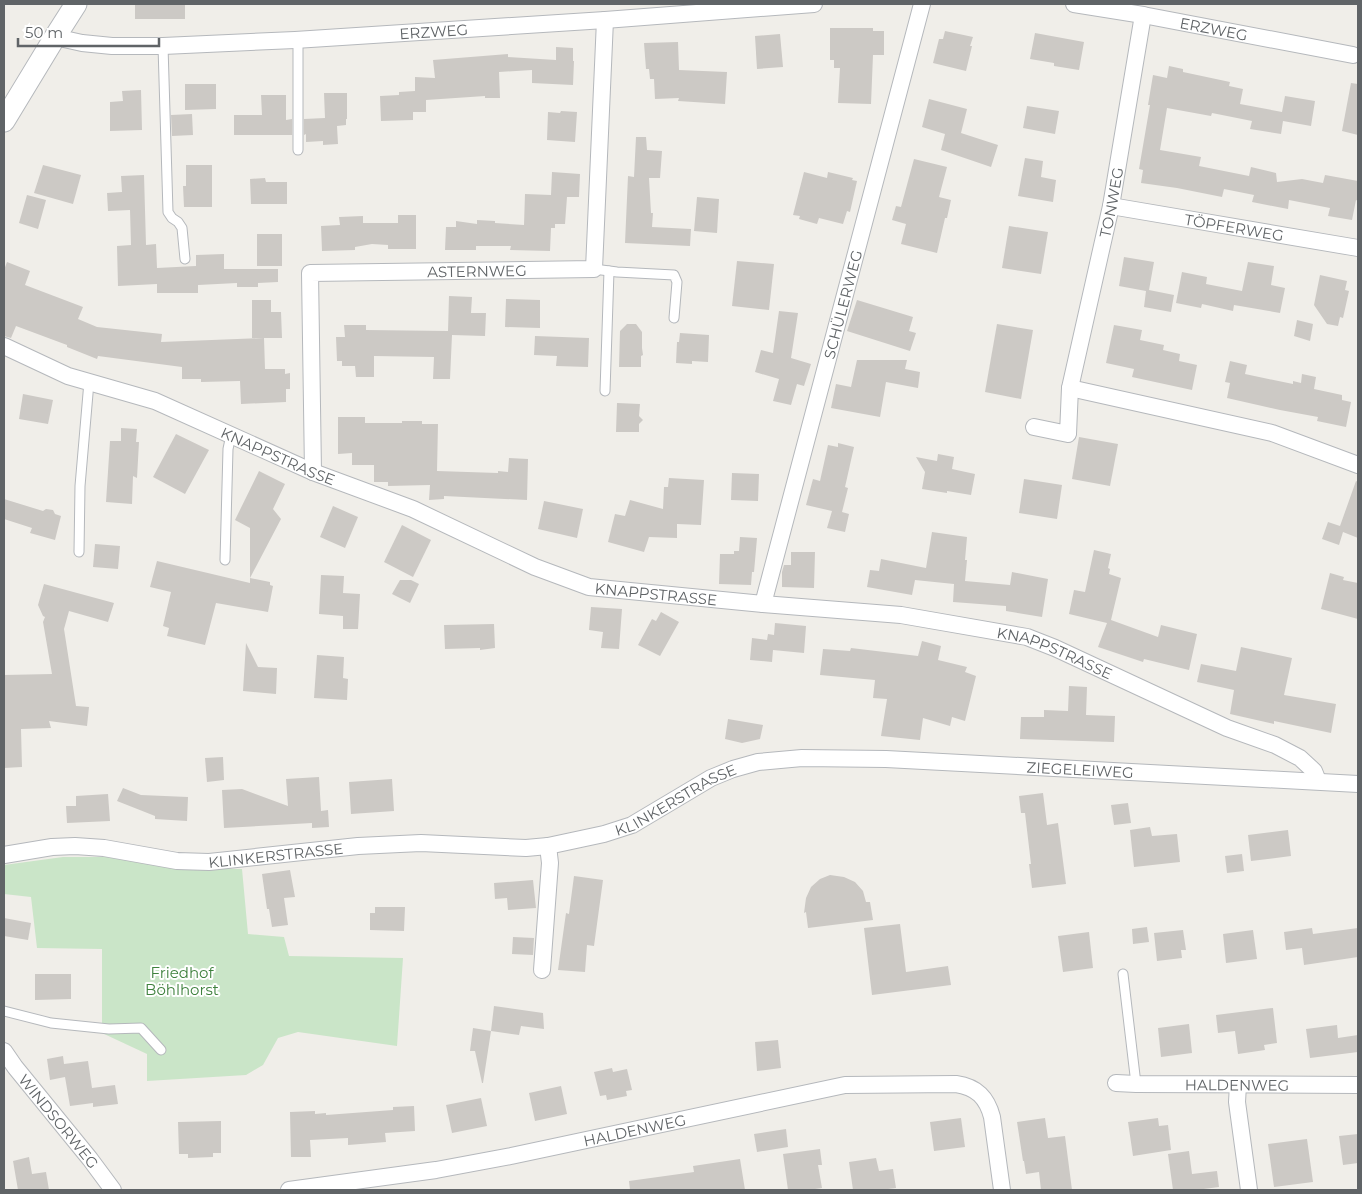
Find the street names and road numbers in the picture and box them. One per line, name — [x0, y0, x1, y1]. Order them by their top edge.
street label: ERZWEG — [1178, 13, 1249, 44]
street label: ERZWEG — [399, 19, 469, 43]
street label: TONWEG — [1095, 166, 1127, 239]
street label: TÖPFERWEG — [1183, 209, 1285, 245]
street label: SCHÜLERWEG — [819, 248, 866, 361]
street label: ASTERNWEG — [427, 260, 527, 281]
street label: KNAPPSTRASSE — [218, 422, 338, 489]
street label: KNAPPSTRASSE — [594, 578, 718, 609]
street label: KNAPPSTRASSE — [995, 622, 1116, 683]
street label: ZIEGELEIWEG — [1026, 757, 1134, 782]
street label: KLINKERSTRASSE — [612, 759, 739, 839]
street label: KLINKERSTRASSE — [207, 838, 344, 872]
street label: WINDSORWEG — [15, 1070, 103, 1172]
street label: HALDENWEG — [1185, 1075, 1289, 1094]
street label: HALDENWEG — [582, 1110, 688, 1150]

